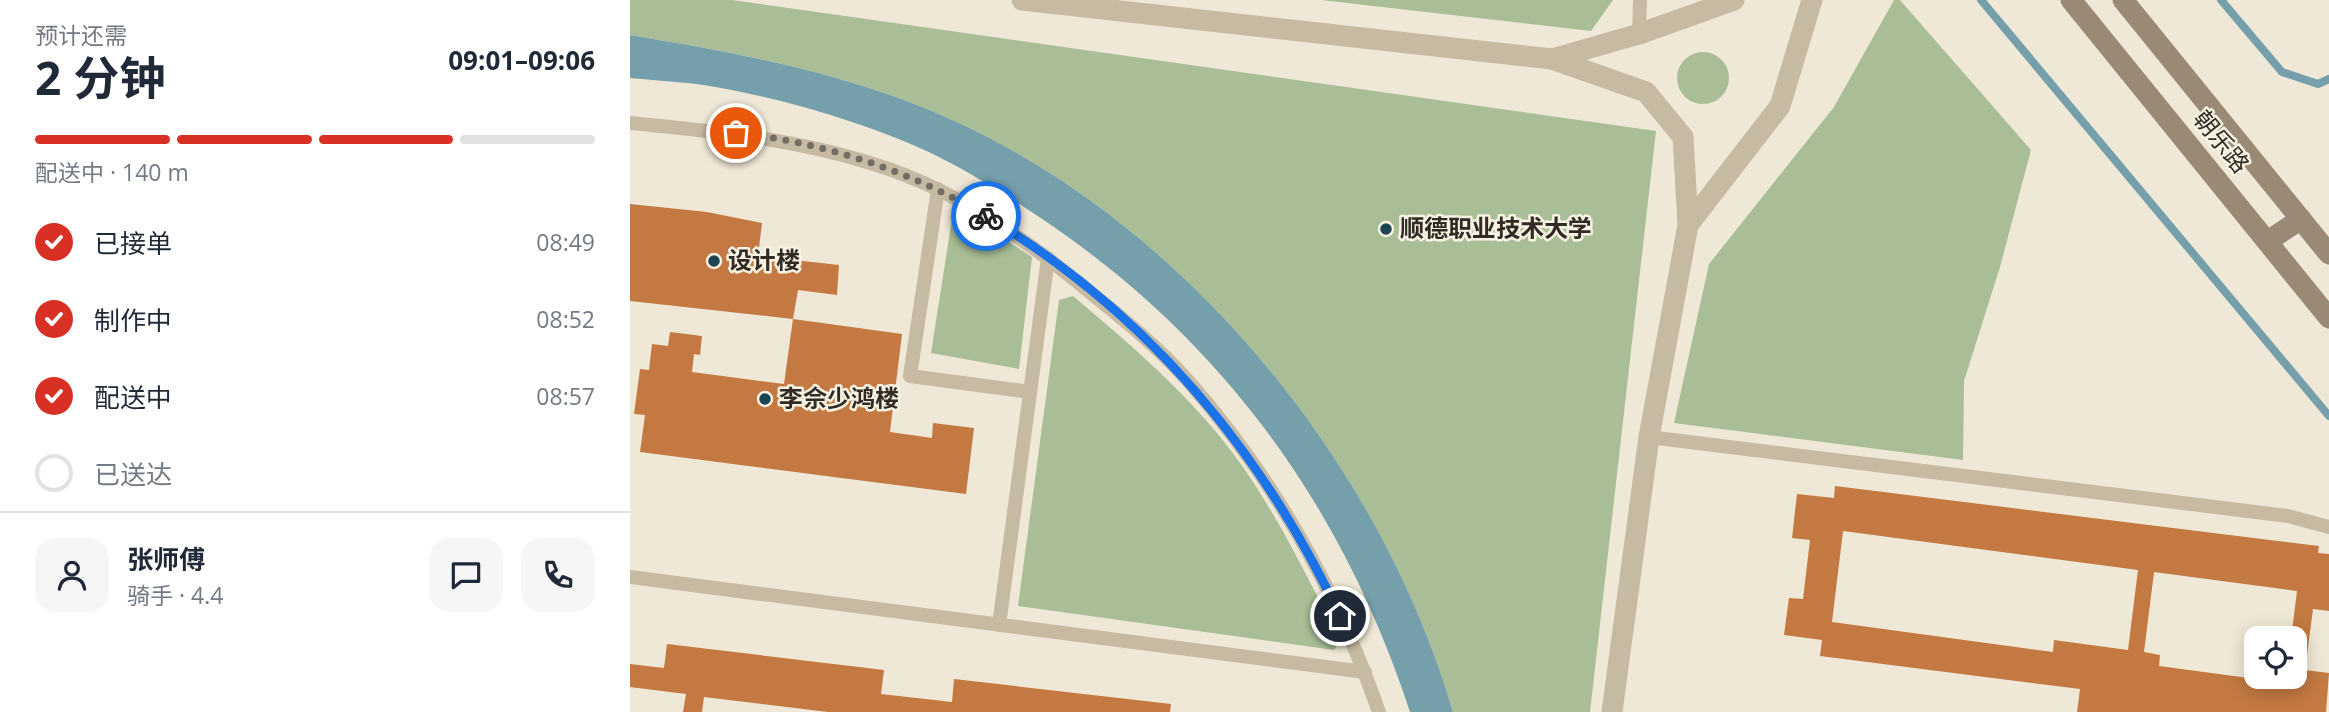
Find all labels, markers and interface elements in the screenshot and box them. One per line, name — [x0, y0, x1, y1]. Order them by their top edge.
text: 预计还需 — [35, 19, 127, 51]
text: 09:01–09:06 — [448, 42, 595, 78]
text: 2 分钟 — [35, 46, 165, 108]
pin — [706, 103, 766, 163]
street label: 朝乐路 — [2187, 103, 2258, 179]
icon: bag — [717, 114, 755, 152]
text: 配送中 · 140 m — [35, 156, 189, 188]
courier — [951, 181, 1021, 251]
icon: bike — [967, 197, 1005, 235]
place label: 顺德职业技术大学 — [1400, 211, 1592, 244]
marker: 顺德职业技术大学 — [1378, 221, 1394, 237]
icon: check — [35, 223, 73, 261]
text: 已接单 — [94, 225, 172, 261]
text: 08:49 — [536, 226, 595, 258]
place label: 设计楼 — [728, 243, 800, 276]
marker: 设计楼 — [706, 253, 722, 269]
icon: check — [35, 300, 73, 338]
text: 制作中 — [94, 302, 172, 338]
text: 08:52 — [536, 303, 595, 335]
icon: check — [35, 377, 73, 415]
text: 配送中 — [94, 379, 172, 415]
text: 08:57 — [536, 380, 595, 412]
place label: 李佘少鸿楼 — [779, 381, 899, 414]
marker: 李佘少鸿楼 — [757, 391, 773, 407]
text: 已送达 — [94, 456, 172, 492]
button: person — [35, 538, 109, 612]
button: chat — [429, 538, 503, 612]
button: phone — [521, 538, 595, 612]
text: 张师傅 — [127, 541, 205, 577]
text: 骑手 · 4.4 — [127, 579, 223, 611]
pin — [1310, 586, 1370, 646]
icon: home — [1321, 597, 1359, 635]
map controls — [2244, 626, 2307, 689]
button: locate — [2244, 626, 2307, 689]

